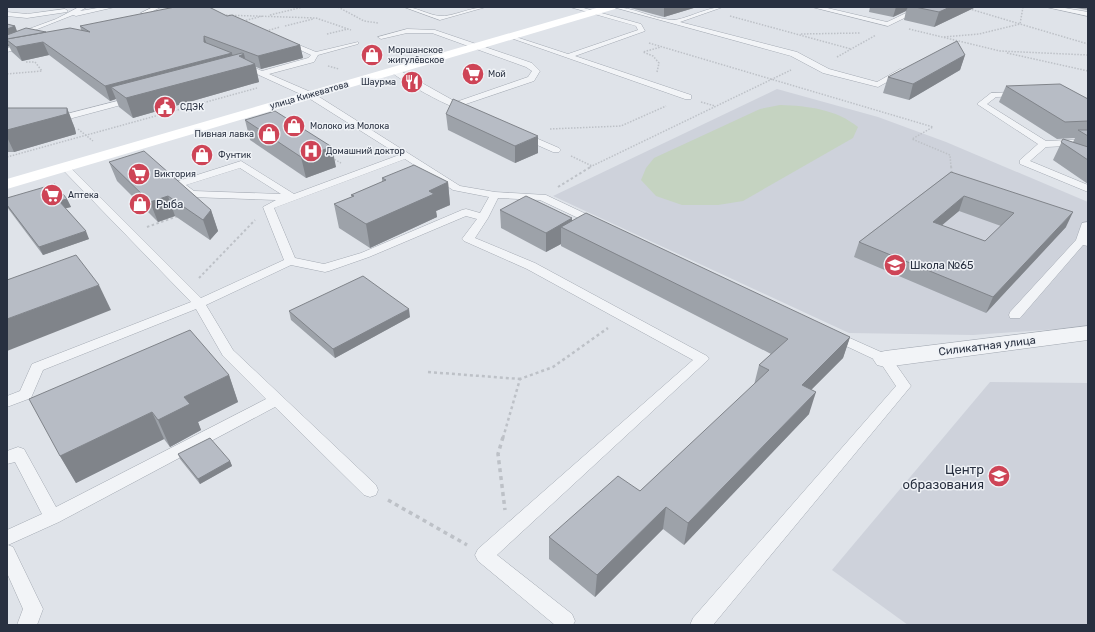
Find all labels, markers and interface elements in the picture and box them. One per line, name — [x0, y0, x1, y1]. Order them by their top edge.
shop icon: Моршанское жигулёвское — [359, 42, 385, 68]
place label: Моршанское жигулёвское — [388, 45, 444, 65]
supermarket icon: Мой — [460, 61, 486, 87]
restaurant icon: Шаурма — [399, 69, 425, 95]
place label: Мой — [488, 69, 506, 79]
place label: Шаурма — [361, 77, 396, 87]
street label: улица Кижеватова — [269, 79, 350, 111]
public building icon: СДЭК — [152, 94, 178, 120]
place label: СДЭК — [180, 102, 204, 112]
shop icon: Молоко из Молока — [281, 113, 307, 139]
shop icon: Пивная лавка — [256, 121, 282, 147]
place label: Молоко из Молока — [310, 121, 389, 131]
place label: Пивная лавка — [194, 129, 254, 139]
hospital icon: Домашний доктор — [298, 138, 324, 164]
shop icon: Фунтик — [189, 142, 215, 168]
place label: Домашний доктор — [326, 146, 405, 156]
place label: Фунтик — [218, 150, 251, 160]
supermarket icon: Виктория — [126, 161, 152, 187]
place label: Виктория — [154, 169, 196, 179]
supermarket icon: Аптека — [39, 182, 65, 208]
place label: Аптека — [68, 190, 99, 200]
shop icon: Рыба — [127, 191, 153, 217]
place label: Рыба — [156, 198, 183, 211]
school or university icon: Школа №65 — [882, 252, 908, 278]
place label: Школа №65 — [910, 259, 974, 272]
street label: Силикатная улица — [938, 334, 1036, 358]
place label: Центр образования — [903, 462, 984, 492]
school or university icon: Центр образования — [986, 463, 1012, 489]

